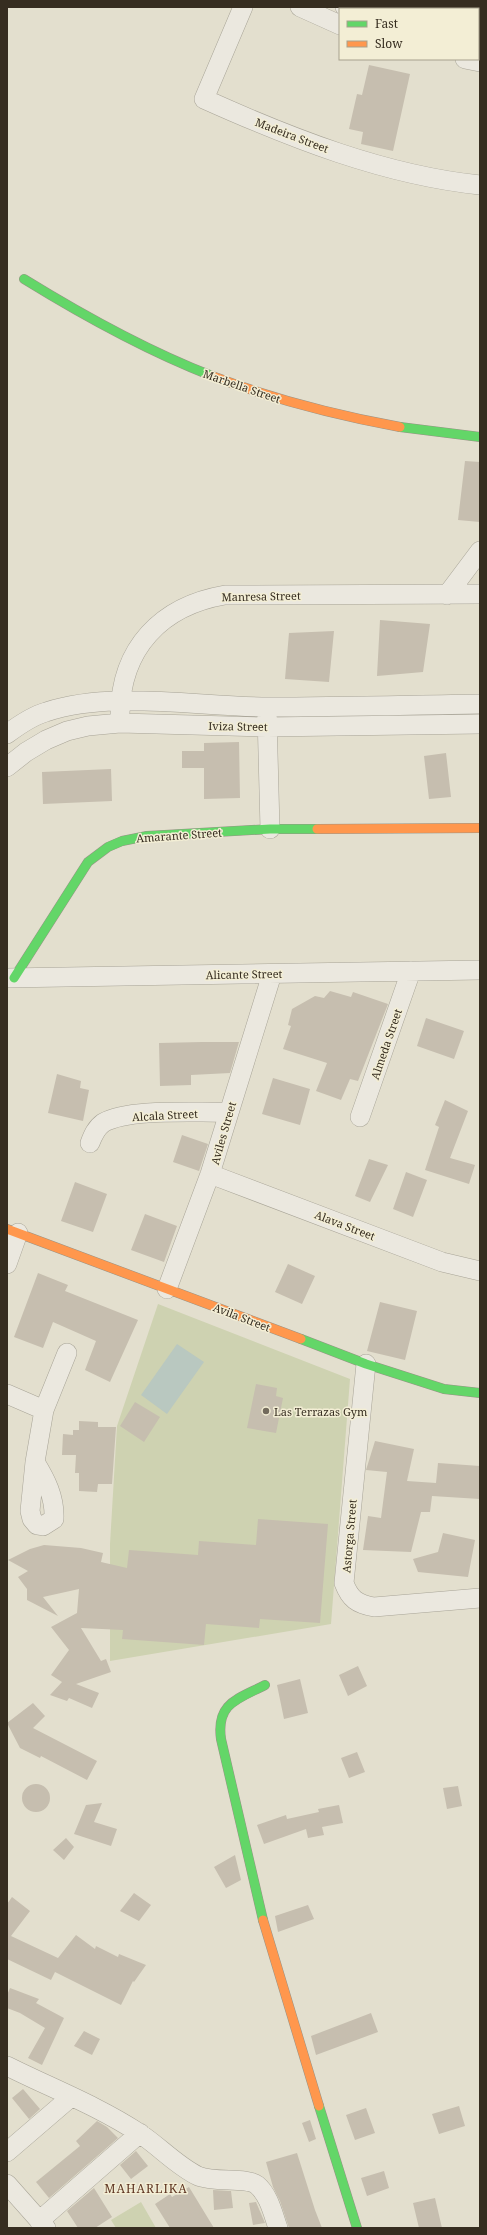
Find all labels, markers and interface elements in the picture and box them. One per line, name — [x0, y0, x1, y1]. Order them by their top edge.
legend — [339, 8, 479, 60]
text: Fast — [375, 15, 398, 32]
text: Slow — [375, 35, 403, 52]
street label: Madeira Street — [253, 114, 331, 156]
street label: Marbella Street — [201, 366, 283, 406]
street label: Manresa Street — [221, 588, 301, 604]
street label: Iviza Street — [208, 718, 268, 734]
street label: Amarante Street — [136, 825, 222, 845]
street label: Alicante Street — [206, 966, 283, 982]
street label: Almeda Street — [367, 1006, 405, 1081]
street label: Aviles Street — [207, 1100, 239, 1166]
street label: Alcala Street — [132, 1106, 198, 1124]
street label: Alava Street — [313, 1207, 377, 1243]
street label: Avila Street — [211, 1299, 273, 1335]
place label: Las Terrazas Gym — [274, 1404, 368, 1419]
marker: Las Terrazas Gym — [261, 1406, 271, 1416]
street label: Astorga Street — [338, 1498, 360, 1573]
district label: MAHARLIKA — [104, 2180, 188, 2197]

